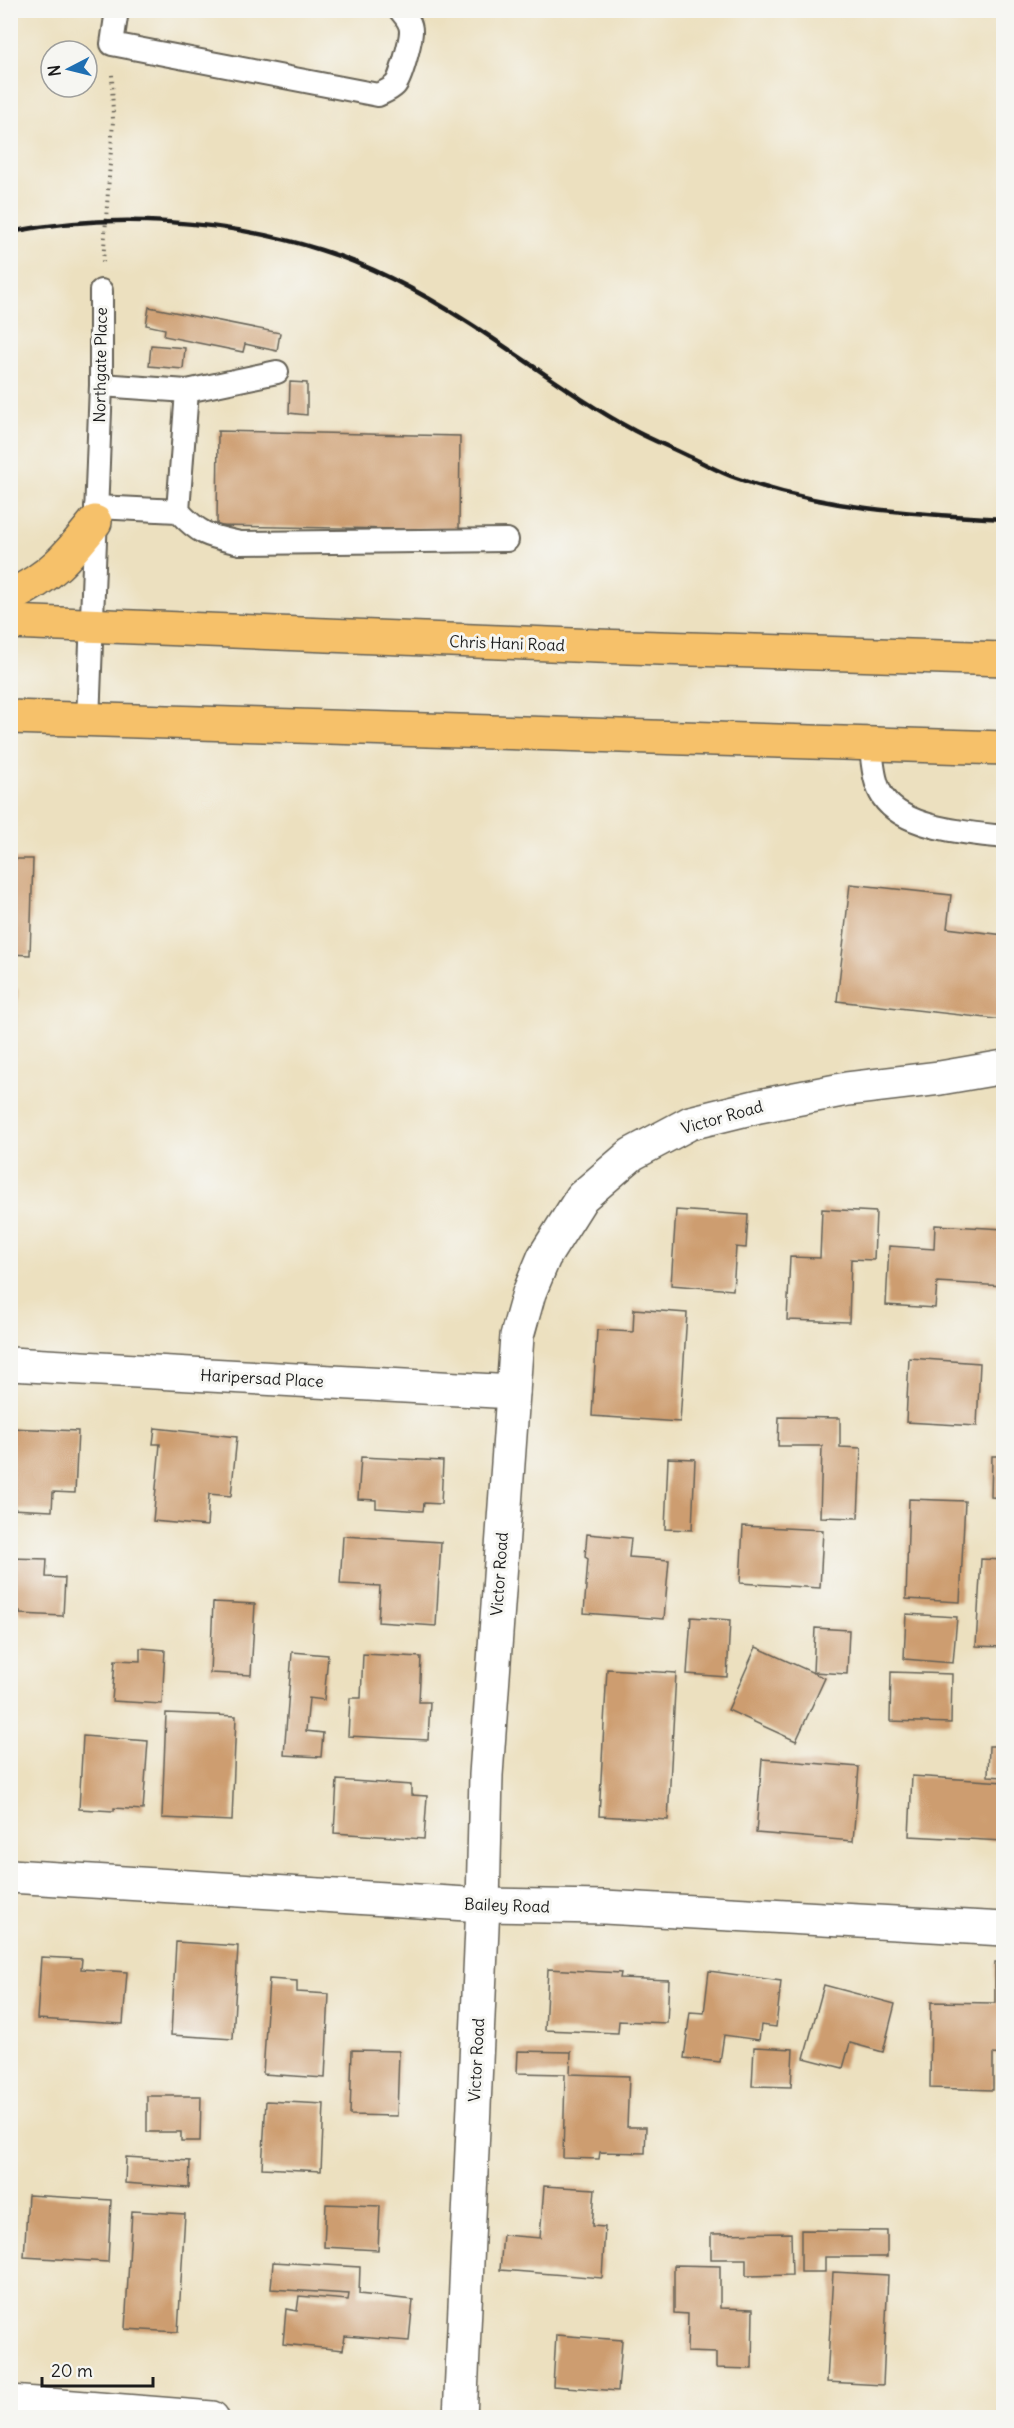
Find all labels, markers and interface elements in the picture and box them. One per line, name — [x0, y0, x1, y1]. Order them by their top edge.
north arrow — [39, 39, 99, 99]
text: N — [44, 64, 65, 78]
street label: Northgate Place — [89, 307, 111, 423]
street label: Chris Hani Road — [449, 631, 565, 655]
street label: Victor Road — [679, 1096, 765, 1138]
street label: Haripersad Place — [200, 1365, 324, 1391]
street label: Victor Road — [486, 1531, 512, 1617]
street label: Bailey Road — [464, 1894, 550, 1916]
street label: Victor Road — [464, 2018, 488, 2102]
scale bar — [42, 2350, 153, 2388]
text: 20 m — [51, 2359, 93, 2382]

